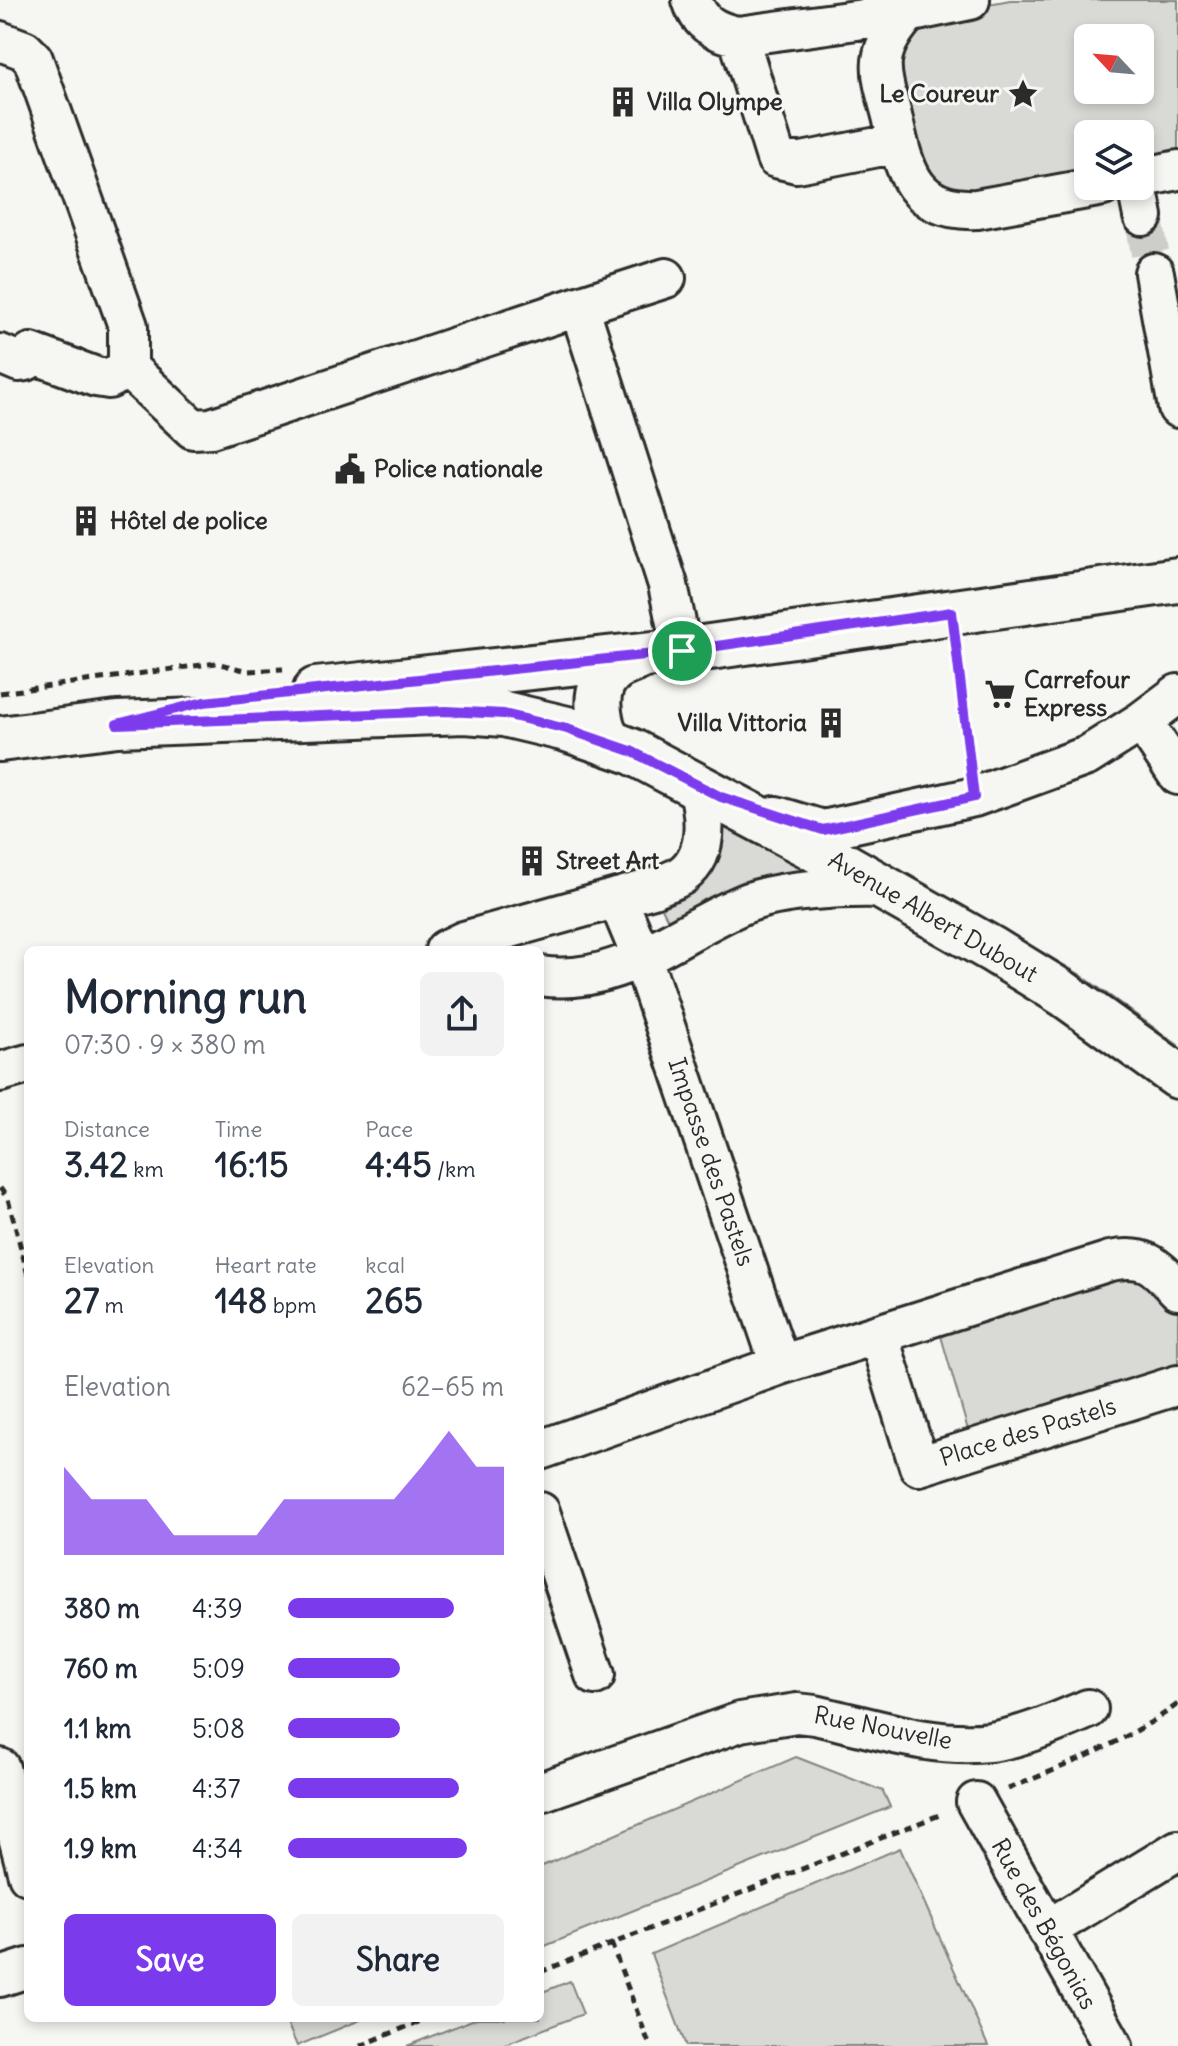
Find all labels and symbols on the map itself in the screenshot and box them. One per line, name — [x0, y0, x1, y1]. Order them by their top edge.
north arrow — [1074, 24, 1154, 104]
place icon: Le Coureur — [1006, 77, 1040, 111]
place label: Le Coureur — [879, 78, 999, 108]
building icon: Villa Olympe — [606, 85, 640, 119]
place label: Villa Olympe — [647, 86, 783, 116]
public building icon: Police nationale — [333, 452, 367, 486]
place label: Police nationale — [374, 453, 543, 483]
building icon: Hôtel de police — [69, 504, 103, 538]
place label: Hôtel de police — [110, 505, 268, 535]
pin — [648, 617, 716, 685]
place label: Carrefour Express — [1024, 664, 1130, 722]
supermarket icon: Carrefour Express — [983, 677, 1017, 711]
building icon: Villa Vittoria — [814, 706, 848, 740]
place label: Villa Vittoria — [678, 707, 807, 737]
building icon: Street Art — [515, 844, 549, 878]
street label: Avenue Albert Dubout — [824, 844, 1043, 988]
place label: Street Art — [556, 845, 660, 875]
street label: Impasse des Pastels — [662, 1054, 762, 1270]
street label: Place des Pastels — [936, 1390, 1120, 1472]
street label: Rue Nouvelle — [812, 1699, 955, 1755]
street label: Rue des Bégonias — [986, 1833, 1104, 2014]

